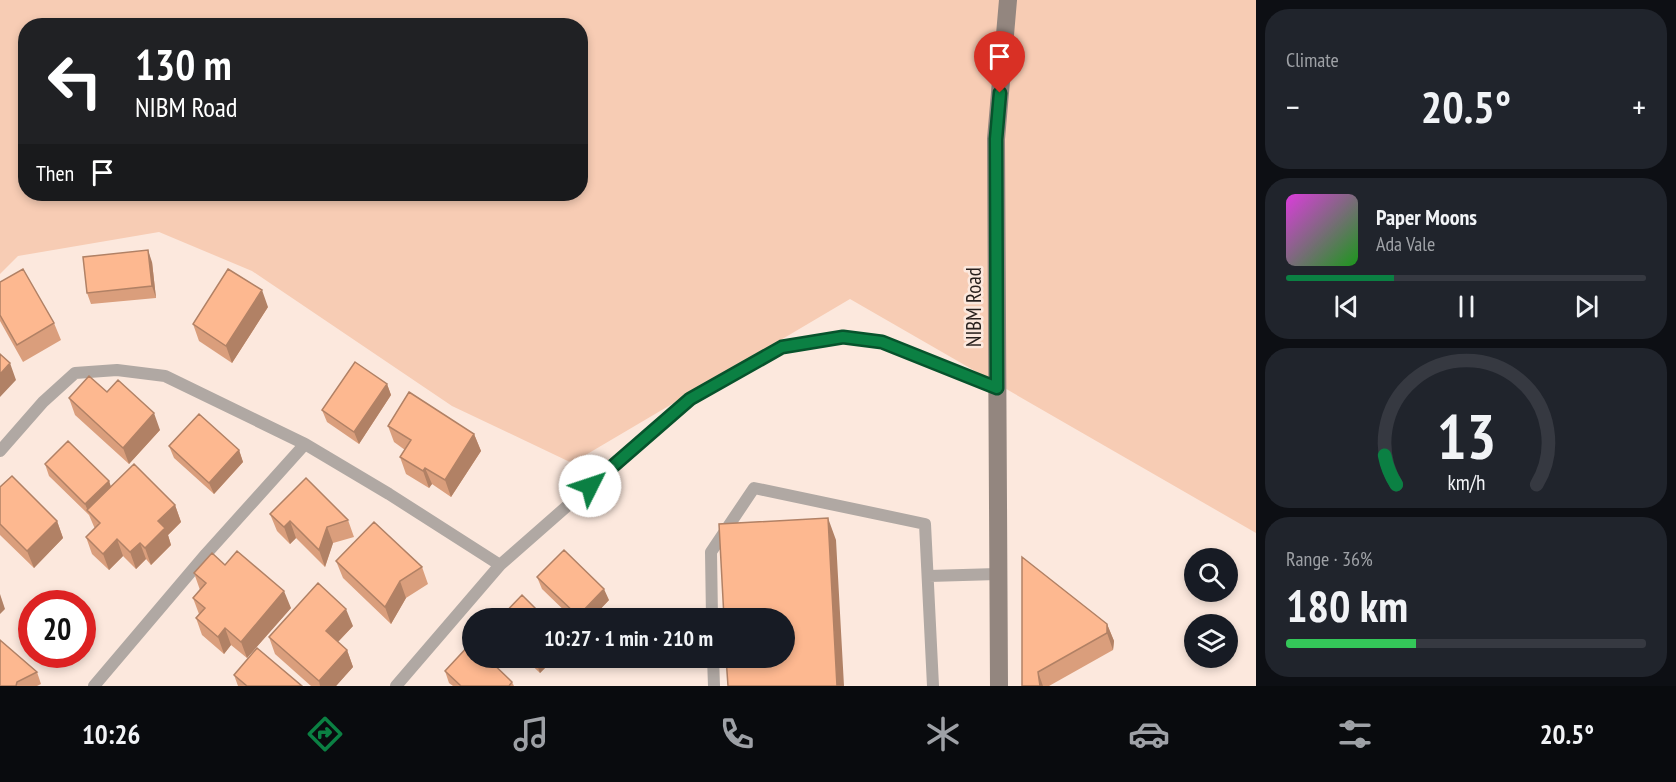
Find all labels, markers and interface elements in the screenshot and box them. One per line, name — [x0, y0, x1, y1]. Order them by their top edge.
pin — [974, 31, 1025, 93]
text: 130 m — [135, 37, 232, 92]
icon: arrive — [983, 40, 1016, 73]
icon: left — [36, 42, 114, 120]
text: Climate — [1286, 47, 1339, 73]
text: 20.5° — [1421, 77, 1511, 135]
text: − — [1286, 85, 1300, 128]
text: + — [1632, 85, 1646, 128]
text: NIBM Road — [135, 90, 238, 124]
icon: arrive — [86, 156, 119, 189]
text: Then — [36, 159, 74, 187]
text: Paper Moons — [1376, 203, 1477, 231]
text: Ada Vale — [1376, 231, 1435, 257]
street label: NIBM Road — [960, 267, 987, 347]
icon: previous — [1330, 290, 1363, 323]
icon: pause — [1450, 290, 1483, 323]
icon: next — [1570, 290, 1603, 323]
text: 13 — [1436, 395, 1496, 476]
position arrow — [558, 454, 622, 518]
text: km/h — [1447, 468, 1485, 496]
text: Range · 36% — [1286, 546, 1373, 572]
map controls — [1184, 548, 1238, 668]
button: search — [1184, 548, 1238, 602]
text: 180 km — [1286, 576, 1408, 634]
speed limit sign: 20 — [18, 590, 96, 668]
button: layers — [1184, 614, 1238, 668]
text: 10:27 · 1 min · 210 m — [544, 624, 713, 652]
icon: directions — [304, 713, 346, 755]
icon: music — [510, 713, 552, 755]
icon: phone — [716, 713, 758, 755]
icon: climate — [922, 713, 964, 755]
icon: car — [1128, 713, 1170, 755]
icon: filters — [1334, 713, 1376, 755]
text: 10:26 — [82, 717, 140, 751]
text: 20.5° — [1540, 717, 1594, 751]

